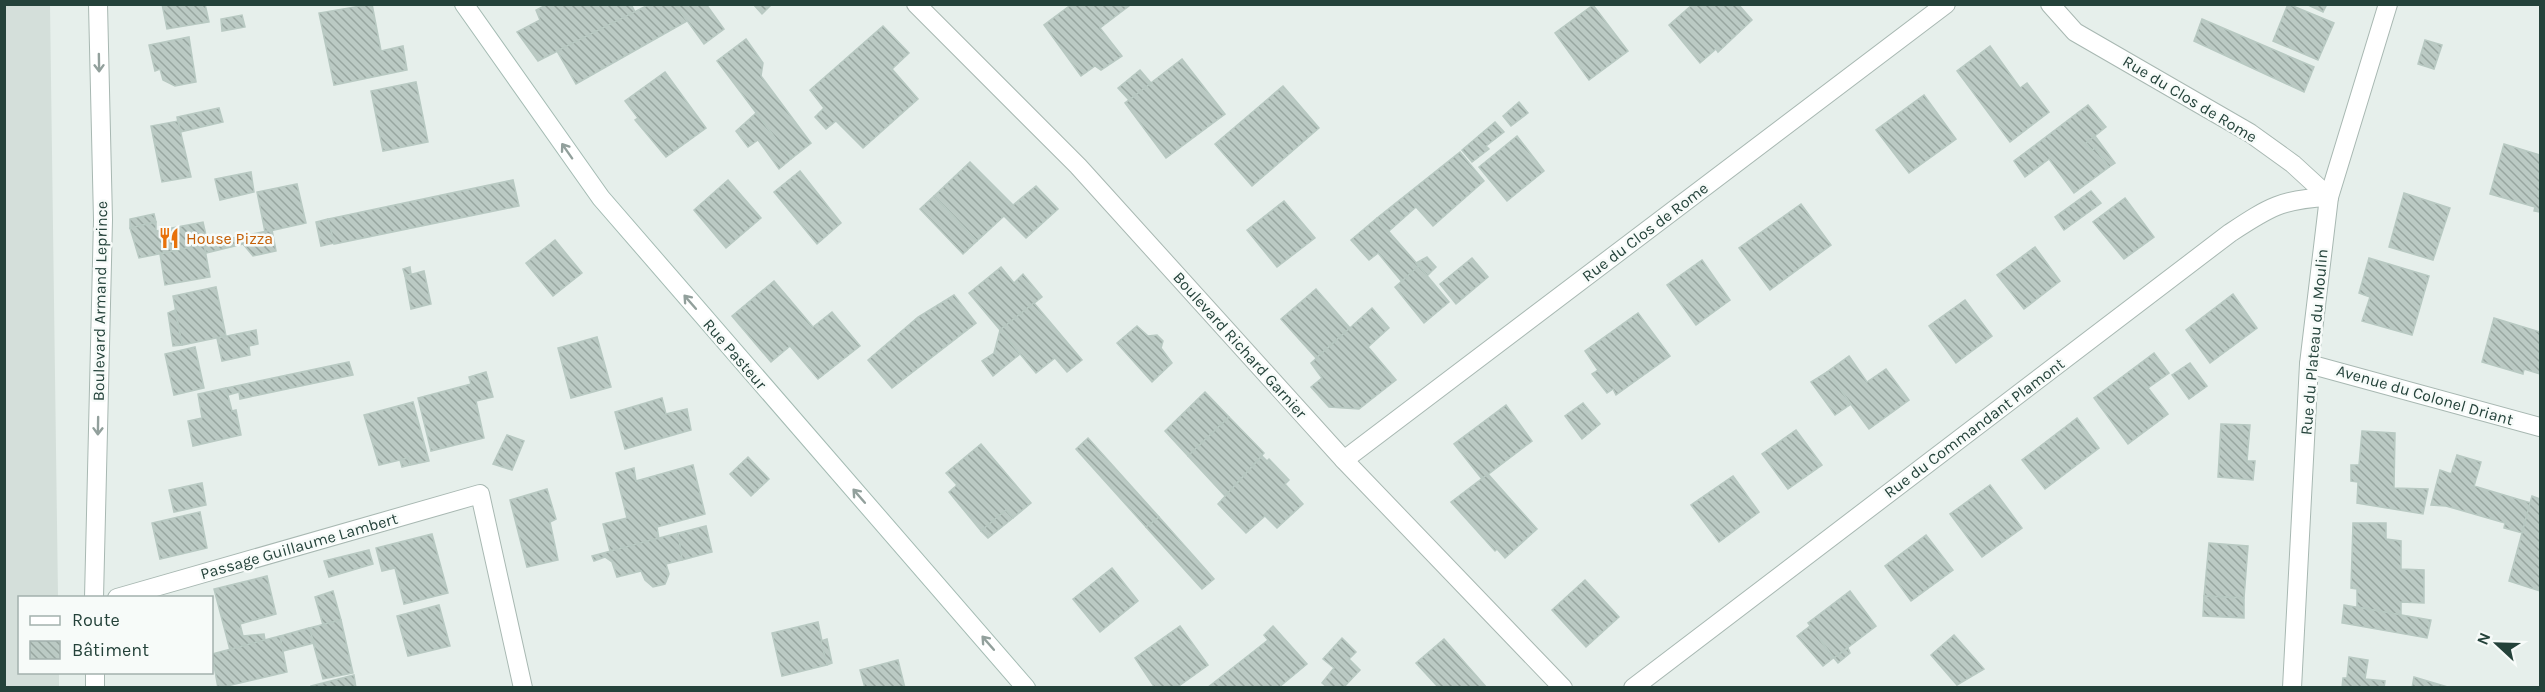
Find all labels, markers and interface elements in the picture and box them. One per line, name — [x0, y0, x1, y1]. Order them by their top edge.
street label: Rue du Clos de Rome — [2120, 51, 2260, 147]
one-way arrow — [94, 52, 105, 72]
one-way arrow — [561, 143, 573, 159]
street label: Rue du Clos de Rome — [1578, 178, 1712, 286]
street label: Boulevard Armand Leprince — [89, 201, 111, 401]
restaurant icon: House Pizza — [157, 226, 181, 250]
place label: House Pizza — [186, 229, 273, 248]
street label: Rue du Plateau du Moulin — [2296, 248, 2332, 436]
street label: Boulevard Richard Garnier — [1169, 268, 1311, 422]
one-way arrow — [683, 295, 697, 310]
street label: Rue Pasteur — [699, 315, 771, 393]
street label: Rue du Commandant Plamont — [1880, 354, 2068, 502]
street label: Avenue du Colonel Driant — [2334, 361, 2516, 429]
one-way arrow — [92, 415, 104, 435]
one-way arrow — [852, 489, 866, 504]
street label: Passage Guillaume Lambert — [198, 509, 400, 583]
legend — [18, 596, 213, 674]
text: Route — [72, 609, 120, 631]
north arrow — [2467, 614, 2527, 674]
text: N — [2473, 630, 2495, 647]
one-way arrow — [981, 636, 995, 652]
text: Bâtiment — [72, 639, 149, 661]

